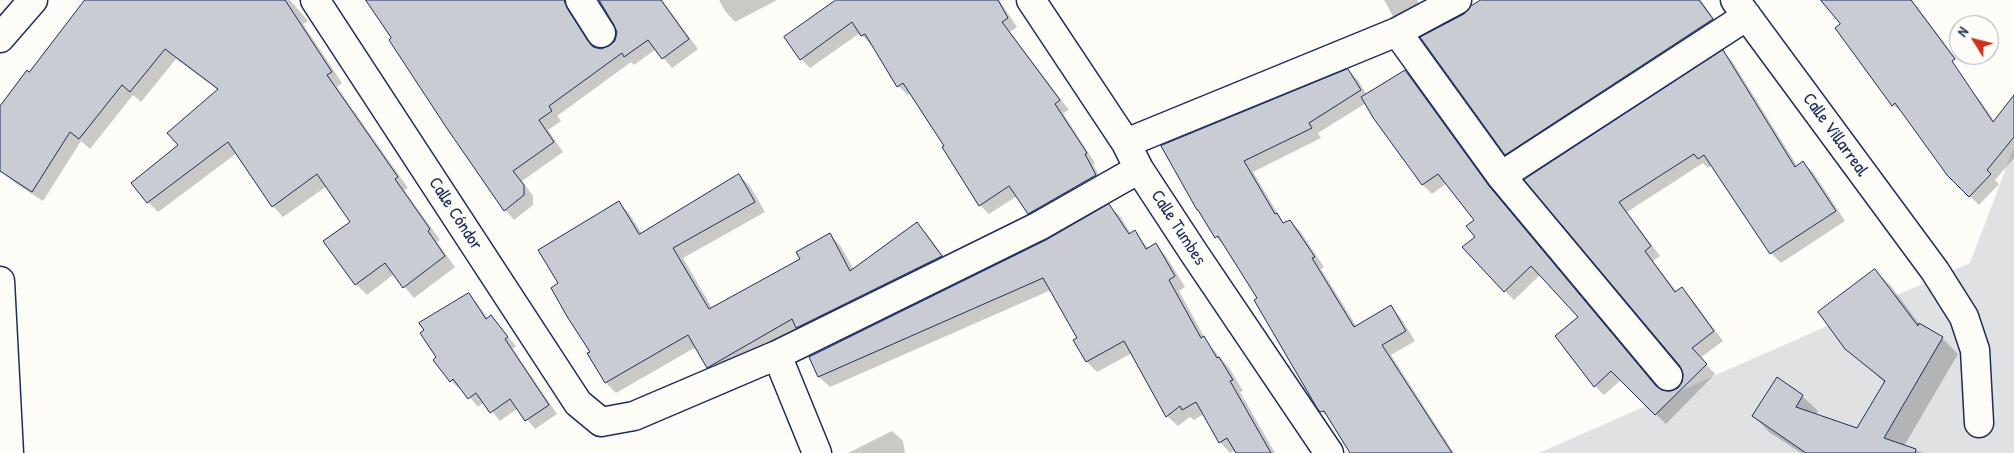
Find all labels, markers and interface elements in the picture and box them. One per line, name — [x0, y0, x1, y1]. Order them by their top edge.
north arrow — [1949, 15, 1999, 65]
text: N — [1952, 23, 1972, 40]
street label: Calle Villarreal — [1798, 89, 1872, 181]
street label: Calle Cóndor — [423, 174, 487, 254]
street label: Calle Tumbes — [1146, 186, 1210, 270]

